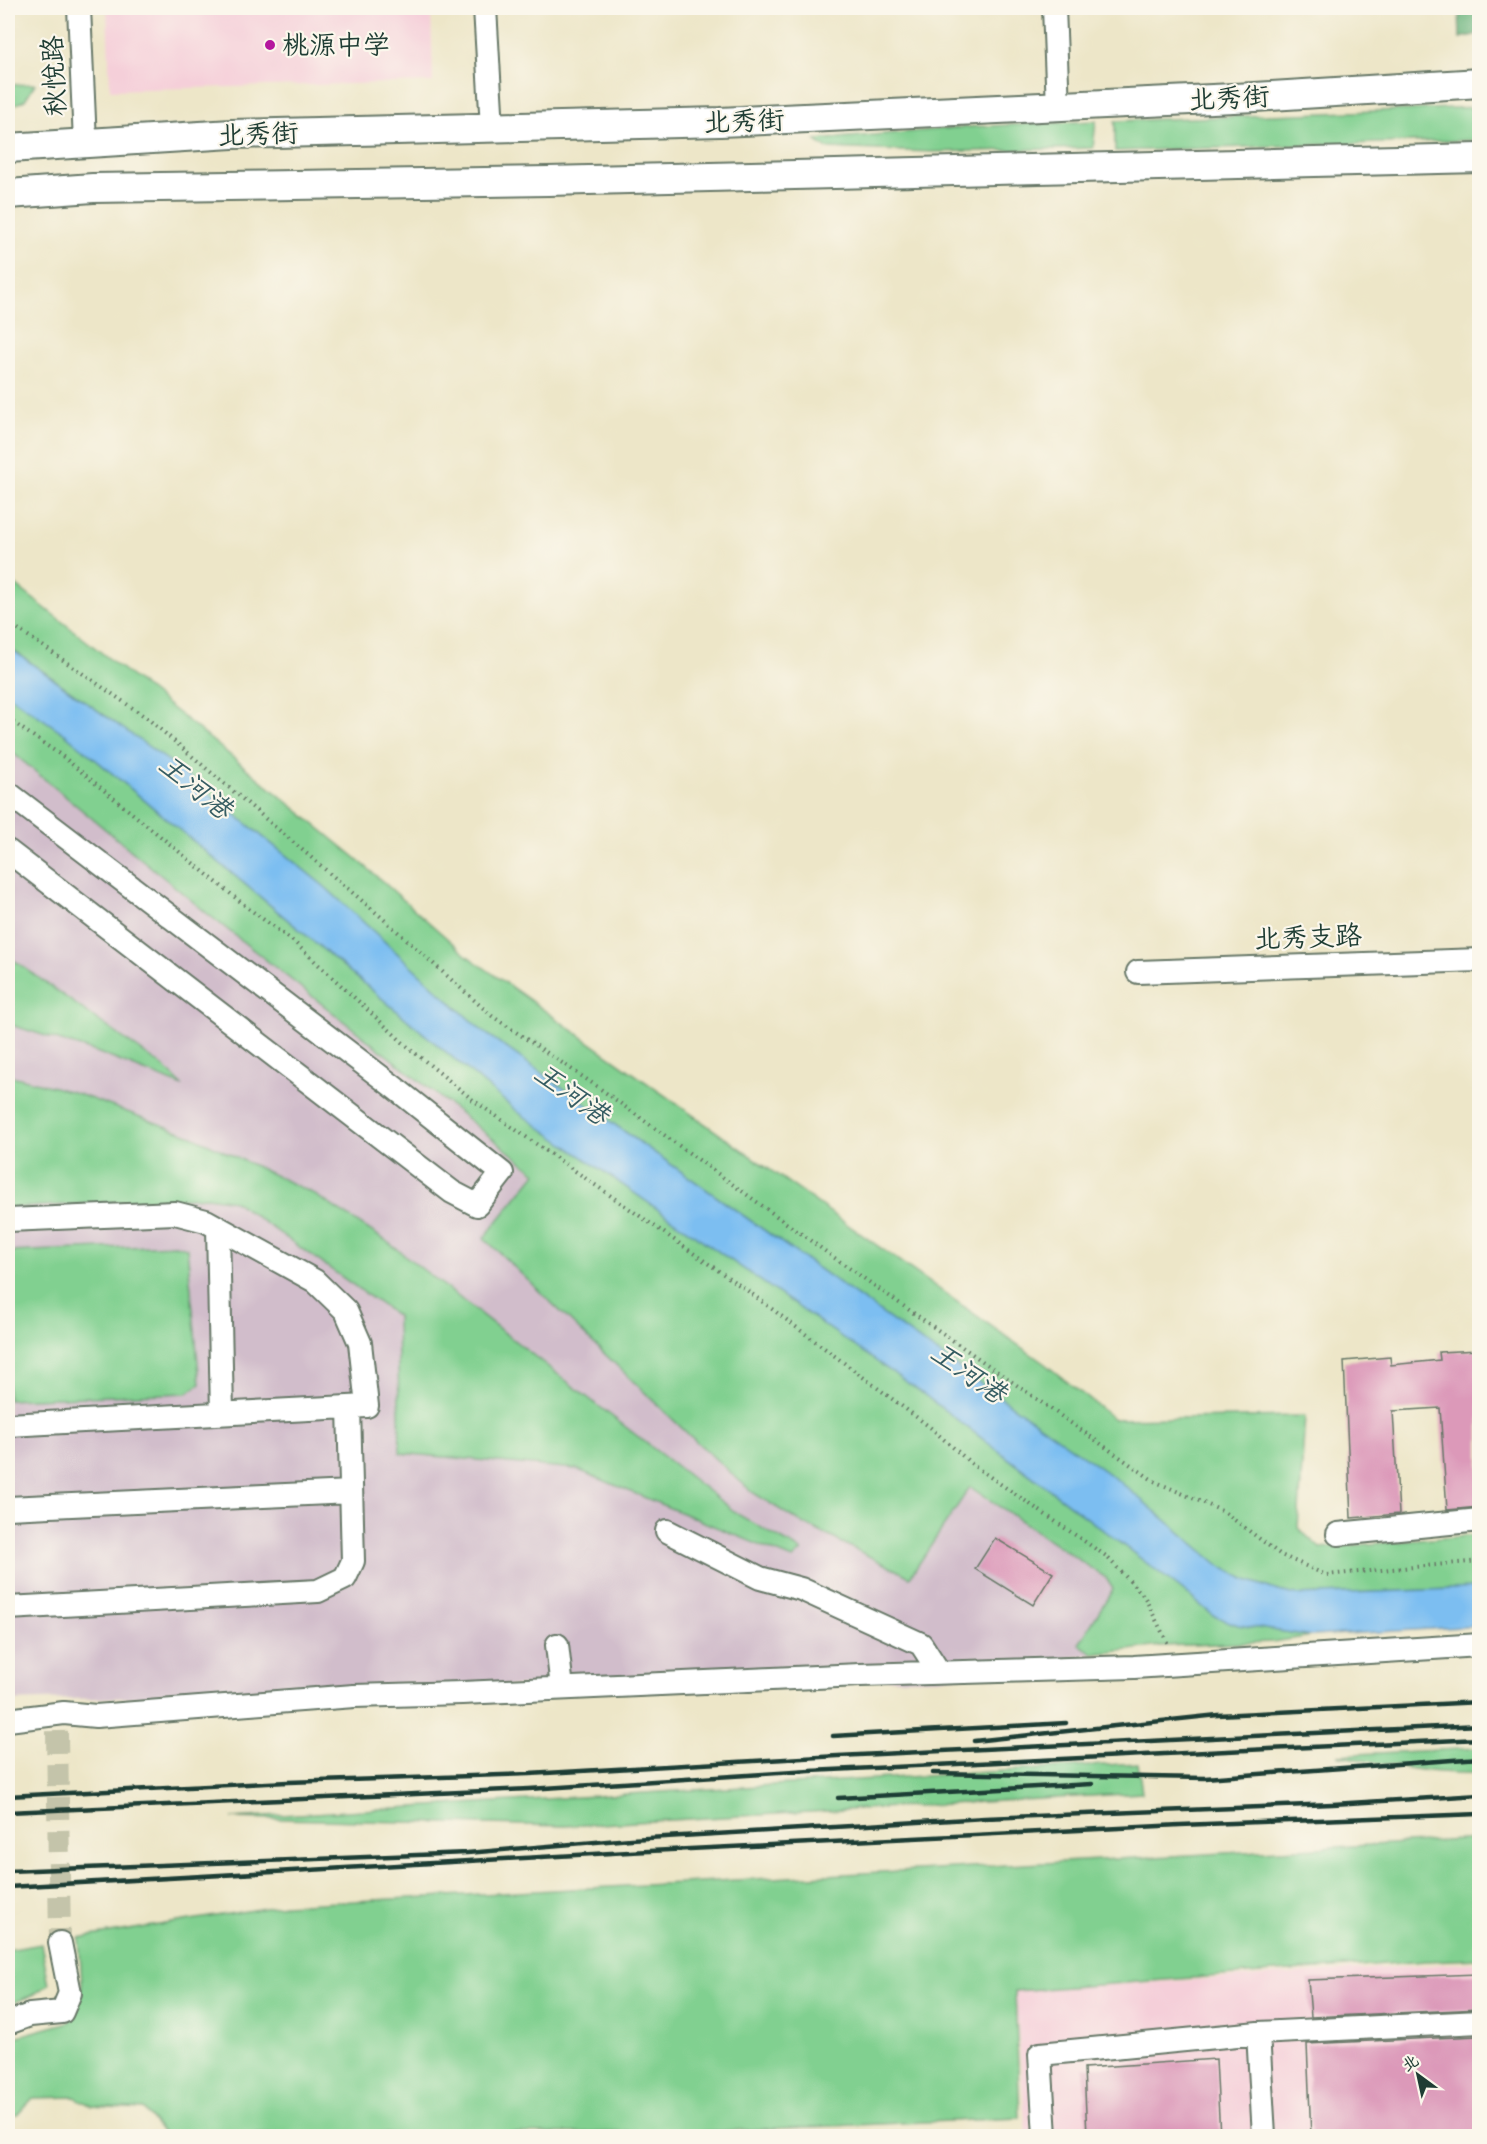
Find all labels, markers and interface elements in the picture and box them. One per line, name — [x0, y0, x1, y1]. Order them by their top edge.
place label: 桃源中学 — [282, 28, 390, 67]
street label: 秋悦路 — [35, 34, 78, 117]
marker: 桃源中学 — [263, 38, 277, 52]
street label: 北秀街 — [1188, 79, 1271, 122]
street label: 北秀街 — [703, 103, 785, 144]
street label: 北秀街 — [217, 116, 299, 157]
water label: 王河港 — [148, 746, 242, 833]
street label: 北秀支路 — [1253, 918, 1363, 961]
water label: 王河港 — [524, 1055, 618, 1139]
water label: 王河港 — [921, 1334, 1016, 1417]
north arrow — [1388, 2045, 1448, 2105]
text: 北 — [1398, 2050, 1424, 2079]

